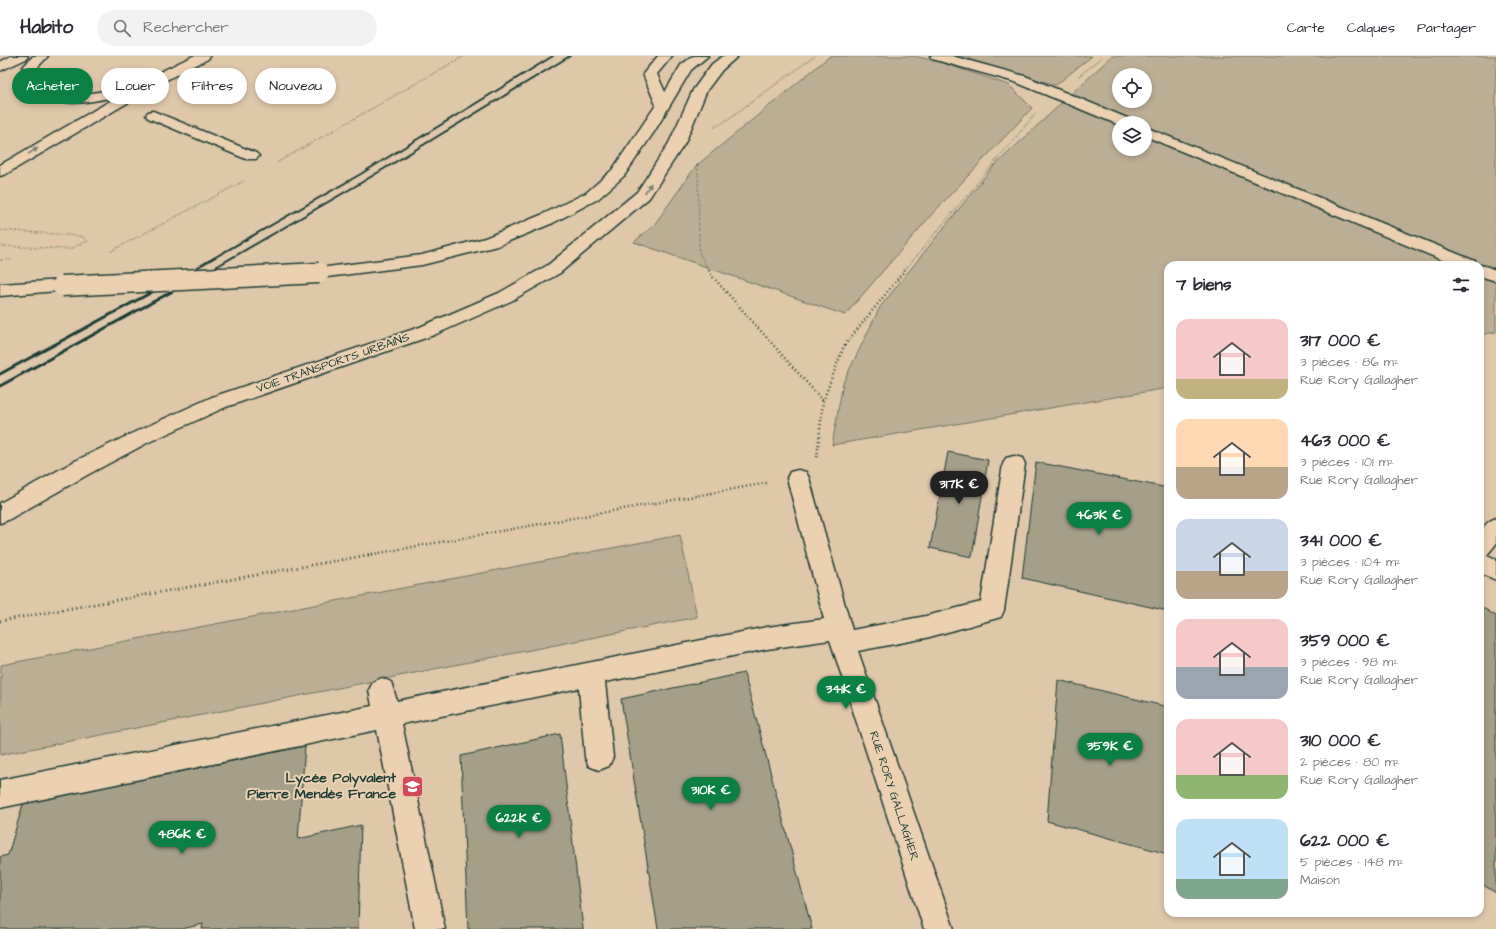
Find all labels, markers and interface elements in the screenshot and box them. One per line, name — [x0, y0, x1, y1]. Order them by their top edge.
search box — [97, 10, 377, 46]
text: Habito — [20, 14, 73, 41]
icon: search — [111, 17, 133, 39]
text: Rechercher — [143, 17, 229, 38]
text: Carte — [1287, 18, 1325, 38]
text: Calques — [1347, 18, 1395, 38]
text: Partager — [1417, 18, 1476, 38]
chip: Acheter — [12, 68, 93, 104]
chip: Louer — [101, 68, 169, 104]
chip: Filtres — [177, 68, 247, 104]
chip: Nouveau — [255, 68, 336, 104]
map controls — [1112, 68, 1152, 156]
button: locate — [1112, 68, 1152, 108]
button: layers — [1112, 116, 1152, 156]
one-way arrow — [28, 147, 38, 155]
one-way arrow — [644, 183, 652, 193]
text: 7 biens — [1176, 273, 1232, 297]
icon: filters — [1450, 274, 1472, 296]
street label: VOIE TRANSPORTS URBAINS — [254, 329, 412, 397]
text: 317 000 € — [1300, 329, 1381, 353]
icon: home — [1208, 335, 1256, 383]
text: 3 pièces · 86 m² — [1300, 353, 1399, 371]
text: Rue Rory Gallagher — [1300, 371, 1418, 389]
text: 463 000 € — [1300, 429, 1390, 453]
icon: home — [1208, 435, 1256, 483]
text: 3 pièces · 101 m² — [1300, 453, 1394, 471]
pin: 317K € — [926, 471, 992, 505]
text: Rue Rory Gallagher — [1300, 471, 1418, 489]
text: 317K € — [939, 475, 979, 493]
pin: 463K € — [1066, 502, 1132, 536]
text: 463K € — [1075, 506, 1123, 524]
text: 341 000 € — [1300, 529, 1382, 553]
icon: home — [1208, 535, 1256, 583]
text: 3 pièces · 104 m² — [1300, 553, 1401, 571]
text: Rue Rory Gallagher — [1300, 571, 1418, 589]
text: 359 000 € — [1300, 629, 1390, 653]
icon: home — [1208, 635, 1256, 683]
text: 3 pièces · 98 m² — [1300, 653, 1398, 671]
text: Rue Rory Gallagher — [1300, 671, 1418, 689]
pin: 341K € — [813, 676, 879, 710]
text: 341K € — [826, 680, 866, 698]
street label: RUE RORY GALLAGHER — [865, 729, 923, 863]
text: 310 000 € — [1300, 729, 1381, 753]
pin: 359K € — [1077, 733, 1143, 767]
icon: home — [1208, 735, 1256, 783]
text: 359K € — [1087, 737, 1133, 755]
text: 2 pièces · 80 m² — [1300, 753, 1400, 771]
place label: Lycée Polyvalent Pierre Mendès France — [247, 768, 396, 804]
text: Rue Rory Gallagher — [1300, 771, 1418, 789]
school or university icon: Lycée Polyvalent Pierre Mendès France — [399, 773, 425, 799]
pin: 310K € — [678, 777, 744, 811]
text: 310K € — [691, 781, 731, 799]
pin: 622K € — [486, 805, 552, 839]
text: 622K € — [496, 809, 542, 827]
pin: 486K € — [149, 821, 215, 855]
text: 486K € — [158, 825, 206, 843]
text: 622 000 € — [1300, 829, 1389, 853]
icon: home — [1208, 835, 1256, 883]
text: 5 pièces · 148 m² — [1300, 853, 1404, 871]
text: Maison — [1300, 871, 1340, 889]

